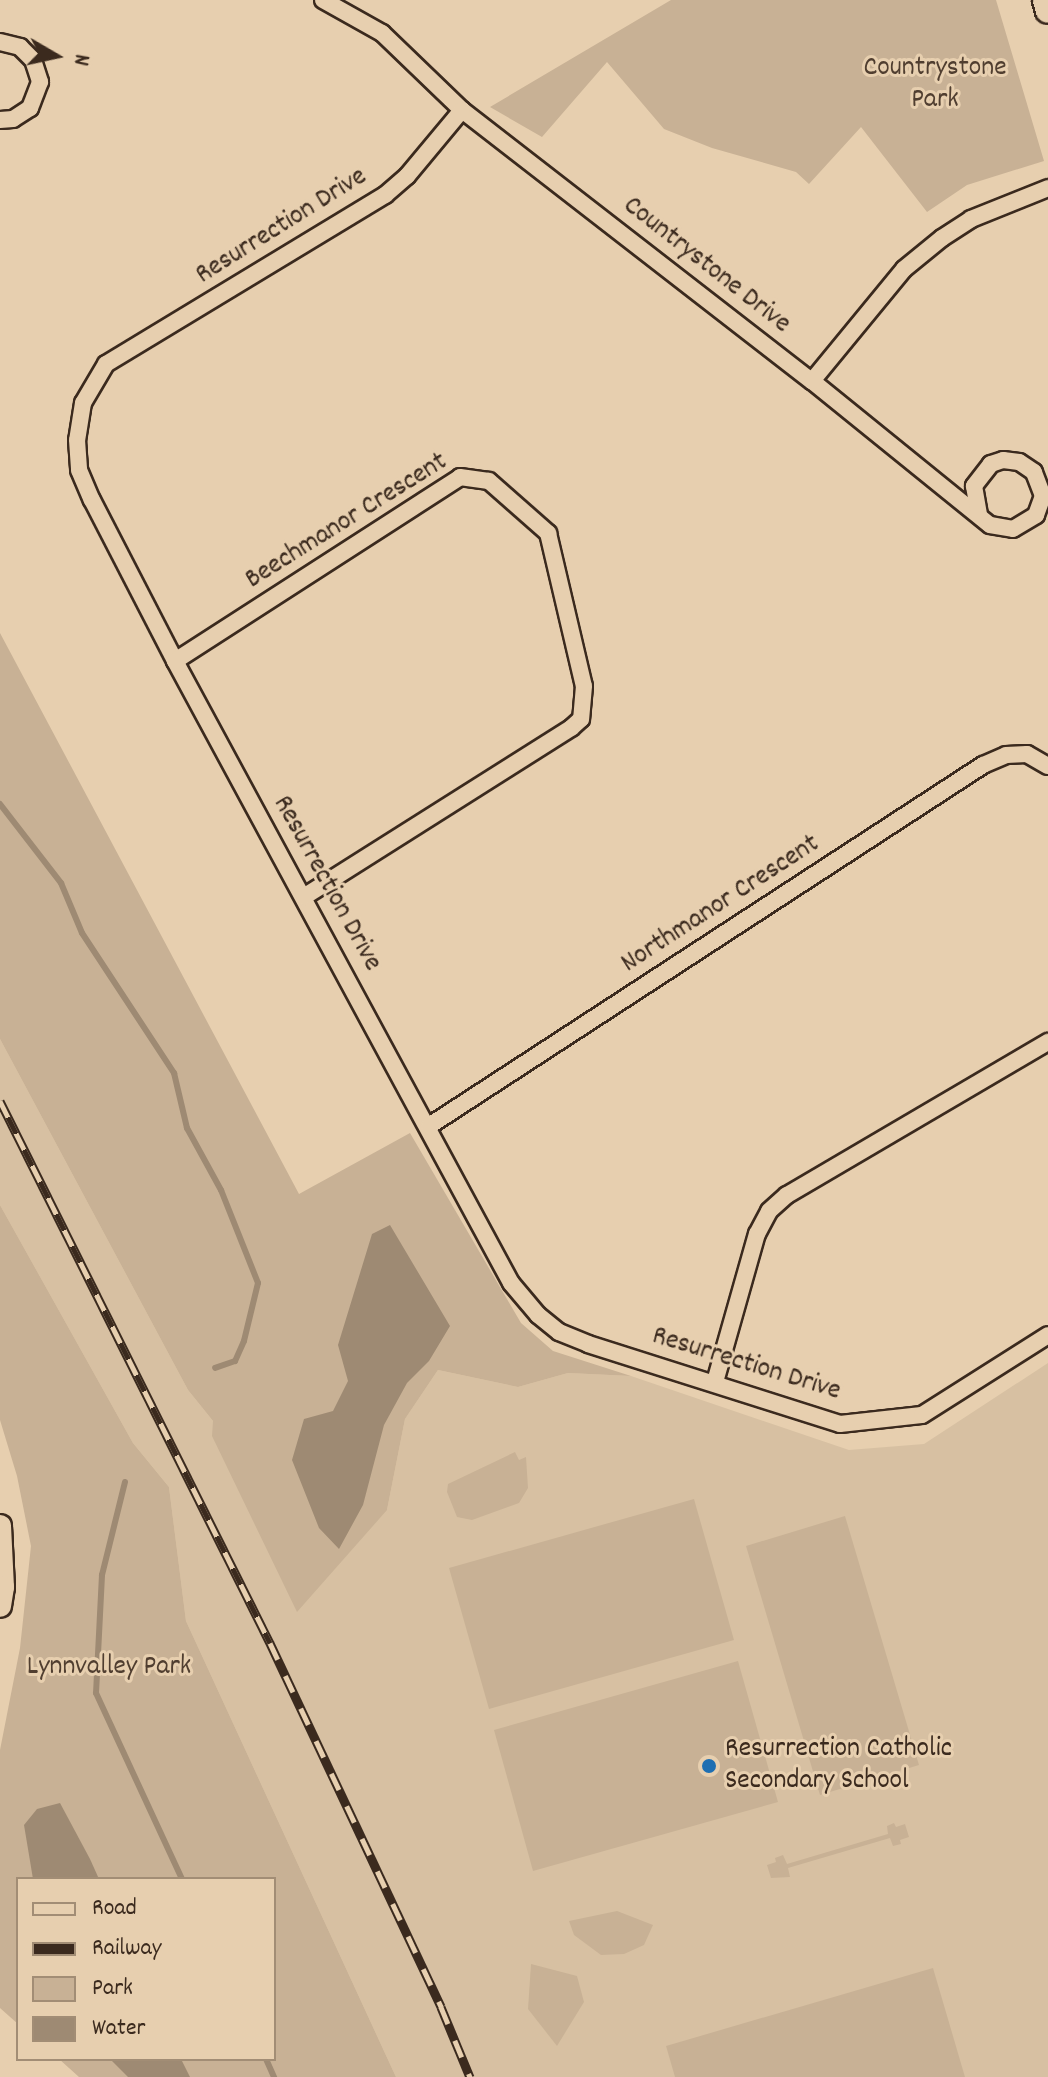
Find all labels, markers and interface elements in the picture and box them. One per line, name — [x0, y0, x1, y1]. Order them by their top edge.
north arrow — [16, 16, 96, 96]
text: N — [64, 52, 96, 68]
park label: Countrystone Park — [863, 52, 1007, 118]
street label: Resurrection Drive — [190, 161, 374, 293]
street label: Countrystone Drive — [615, 190, 797, 342]
street label: Beechmanor Crescent — [240, 446, 454, 598]
street label: Resurrection Drive — [264, 790, 388, 978]
street label: Northmanor Crescent — [616, 828, 826, 982]
street label: Resurrection Drive — [648, 1320, 844, 1410]
park label: Lynnvalley Park — [27, 1651, 191, 1685]
place label: Resurrection Catholic Secondary School — [725, 1733, 952, 1799]
marker: Resurrection Catholic Secondary School — [700, 1757, 718, 1775]
legend — [16, 1877, 276, 2061]
text: Road — [92, 1892, 137, 1926]
text: Railway — [92, 1932, 161, 1966]
text: Park — [92, 1972, 133, 2006]
text: Water — [92, 2012, 145, 2046]

